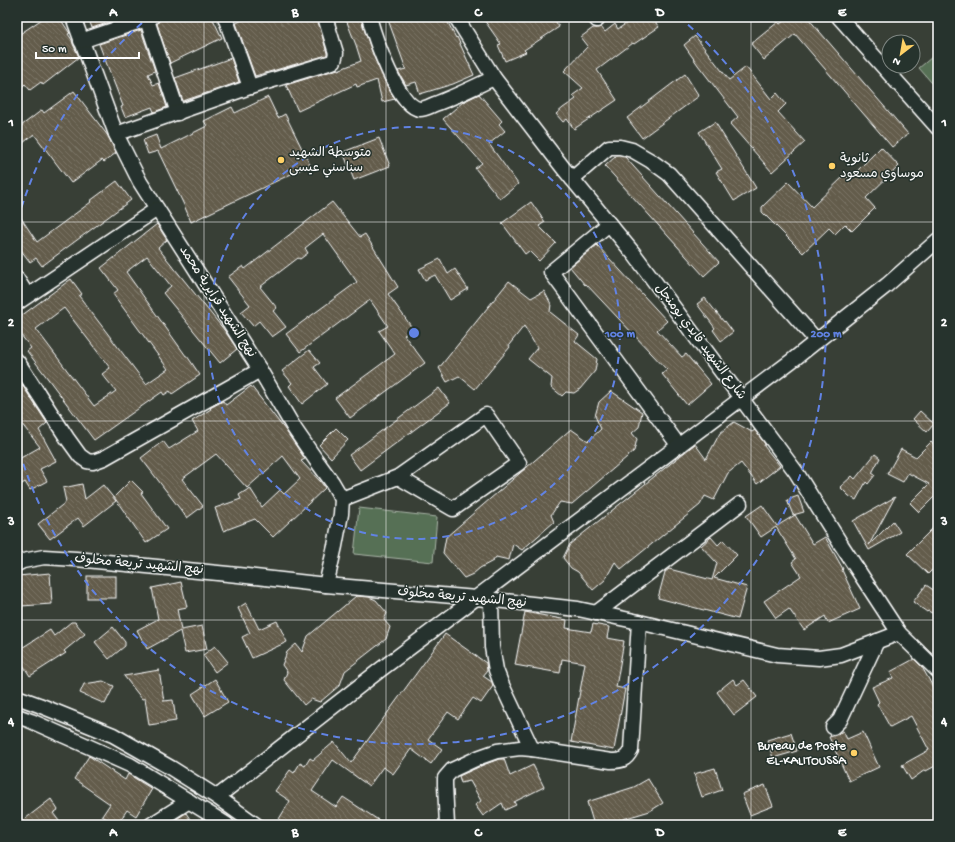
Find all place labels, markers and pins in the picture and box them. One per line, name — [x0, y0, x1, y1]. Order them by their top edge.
place label: متوسطة الشهيد سناسني عيسى — [289, 146, 371, 178]
place label: ثانوية موساوي مسعود — [840, 152, 924, 182]
marker: متوسطة الشهيد سناسني عيسى — [276, 155, 286, 165]
marker: ثانوية موساوي مسعود — [827, 161, 837, 171]
centre of rings — [407, 326, 421, 340]
place label: Bureau de Poste EL-KALITOUSSA — [756, 739, 847, 769]
marker: Bureau de Poste EL-KALITOUSSA — [849, 748, 859, 758]

